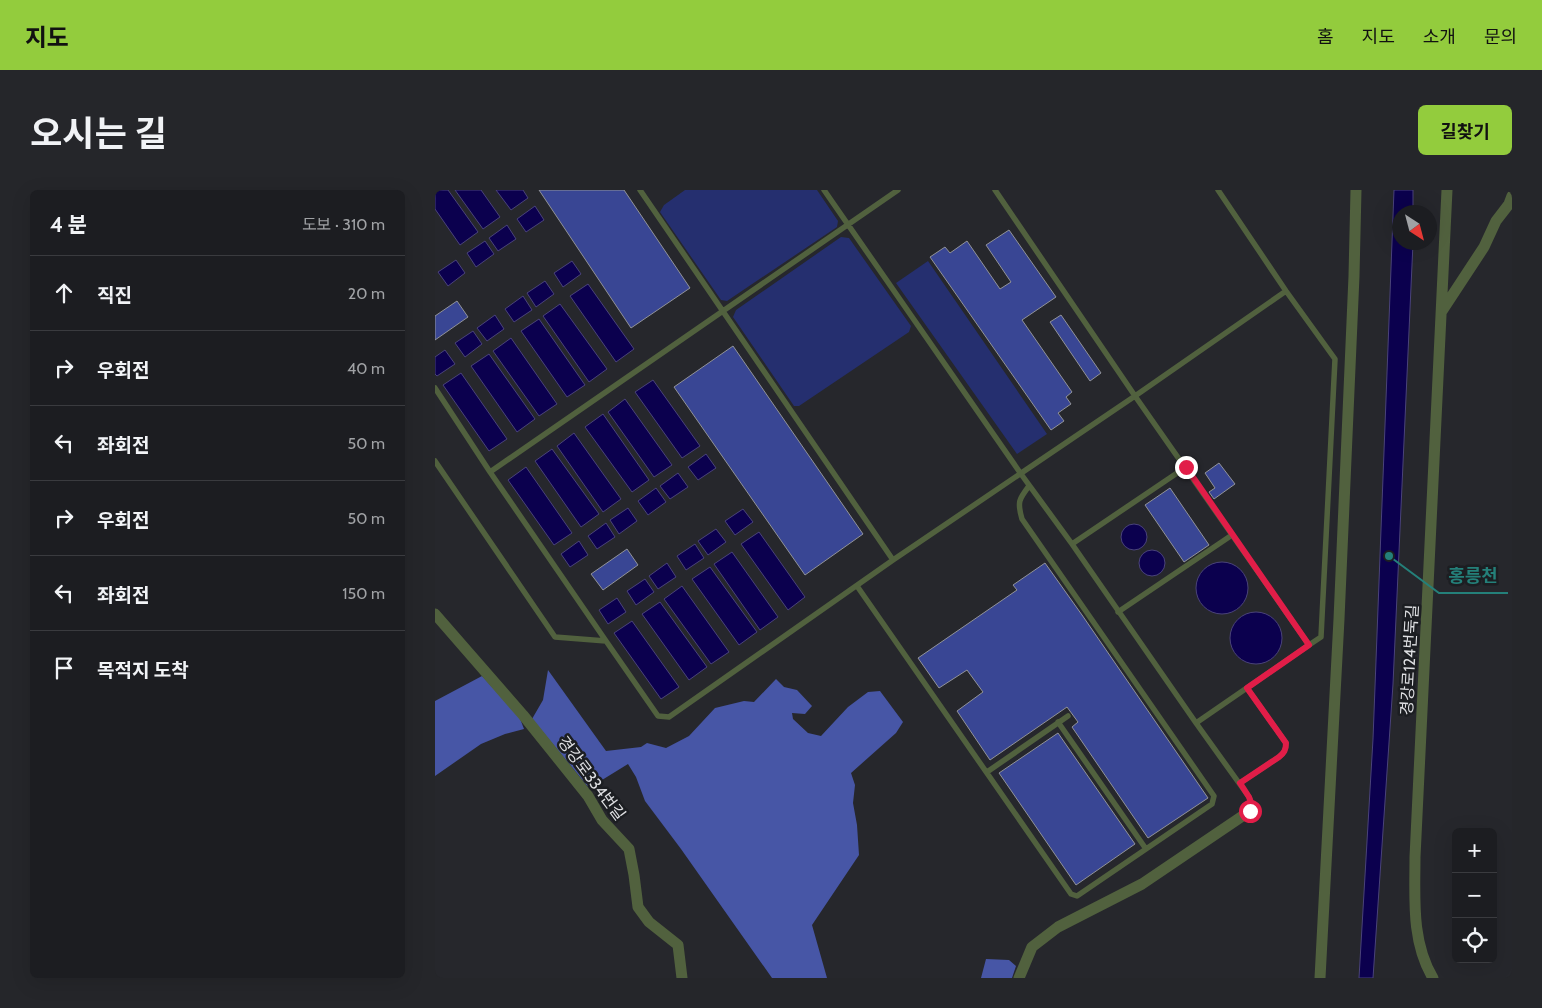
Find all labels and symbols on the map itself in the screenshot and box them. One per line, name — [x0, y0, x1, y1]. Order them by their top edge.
north arrow — [1392, 205, 1437, 250]
route end — [1175, 456, 1198, 479]
callout: 홍릉천 — [1439, 560, 1508, 593]
text: 홍릉천 — [1448, 565, 1498, 587]
street label: 경강로124번둑길 — [1397, 604, 1422, 716]
street label: 경강로334번길 — [554, 733, 629, 824]
route start — [1239, 800, 1262, 823]

